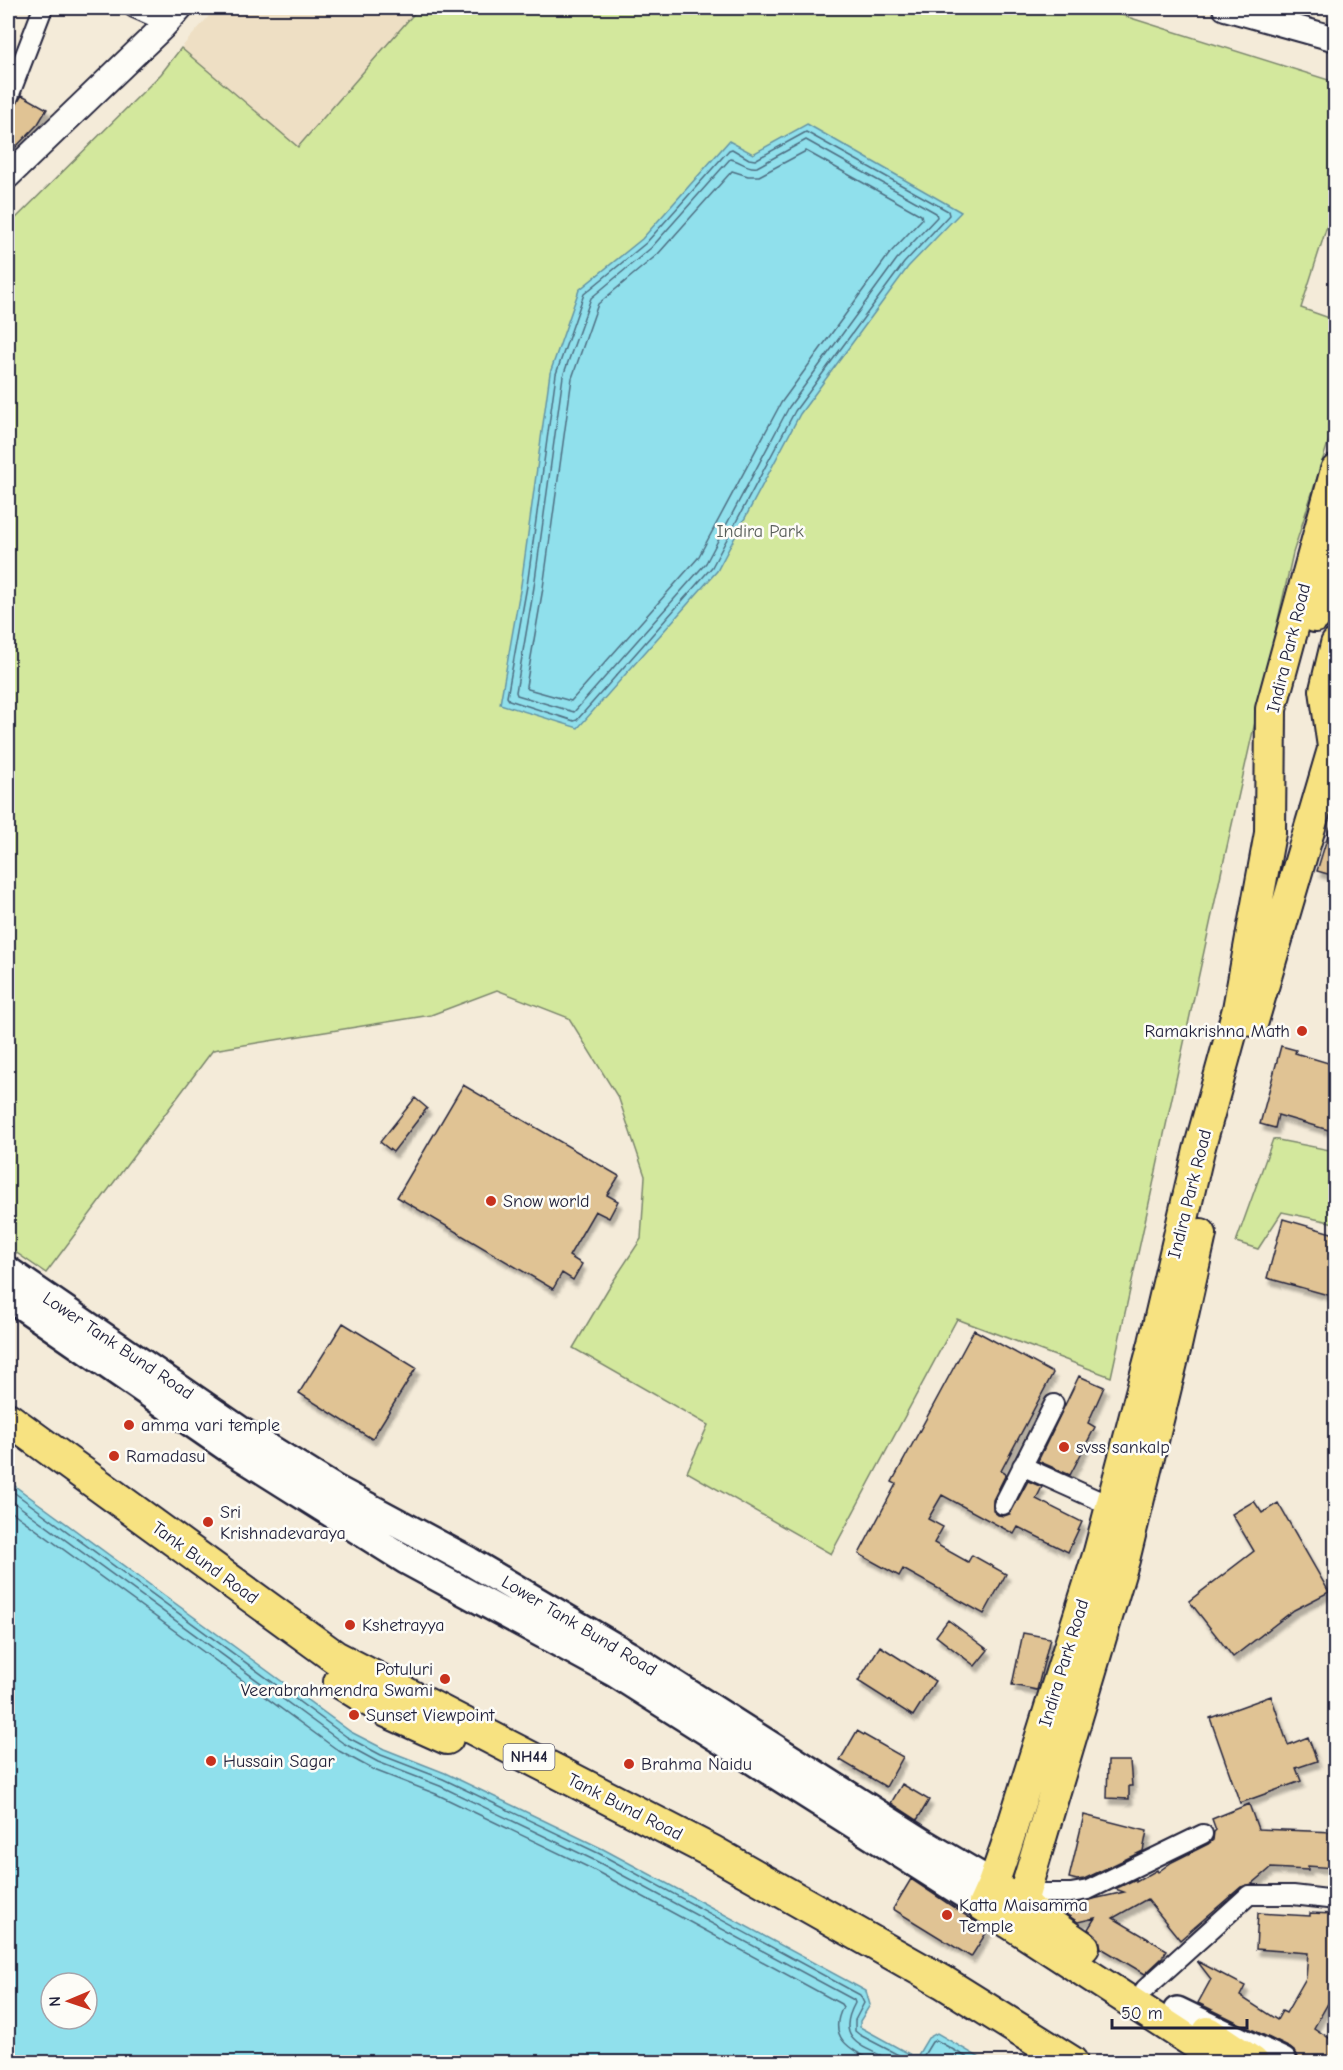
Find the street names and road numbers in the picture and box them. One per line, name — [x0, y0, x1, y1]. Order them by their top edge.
street label: Indira Park Road — [1263, 581, 1315, 715]
street label: Indira Park Road — [1164, 1127, 1216, 1261]
street label: Lower Tank Bund Road — [39, 1288, 197, 1404]
street label: Tank Bund Road — [148, 1517, 262, 1609]
street label: Lower Tank Bund Road — [498, 1571, 660, 1681]
street label: Indira Park Road — [1035, 1597, 1093, 1729]
road number: NH44 — [504, 1744, 554, 1770]
street label: Tank Bund Road — [564, 1769, 686, 1845]

